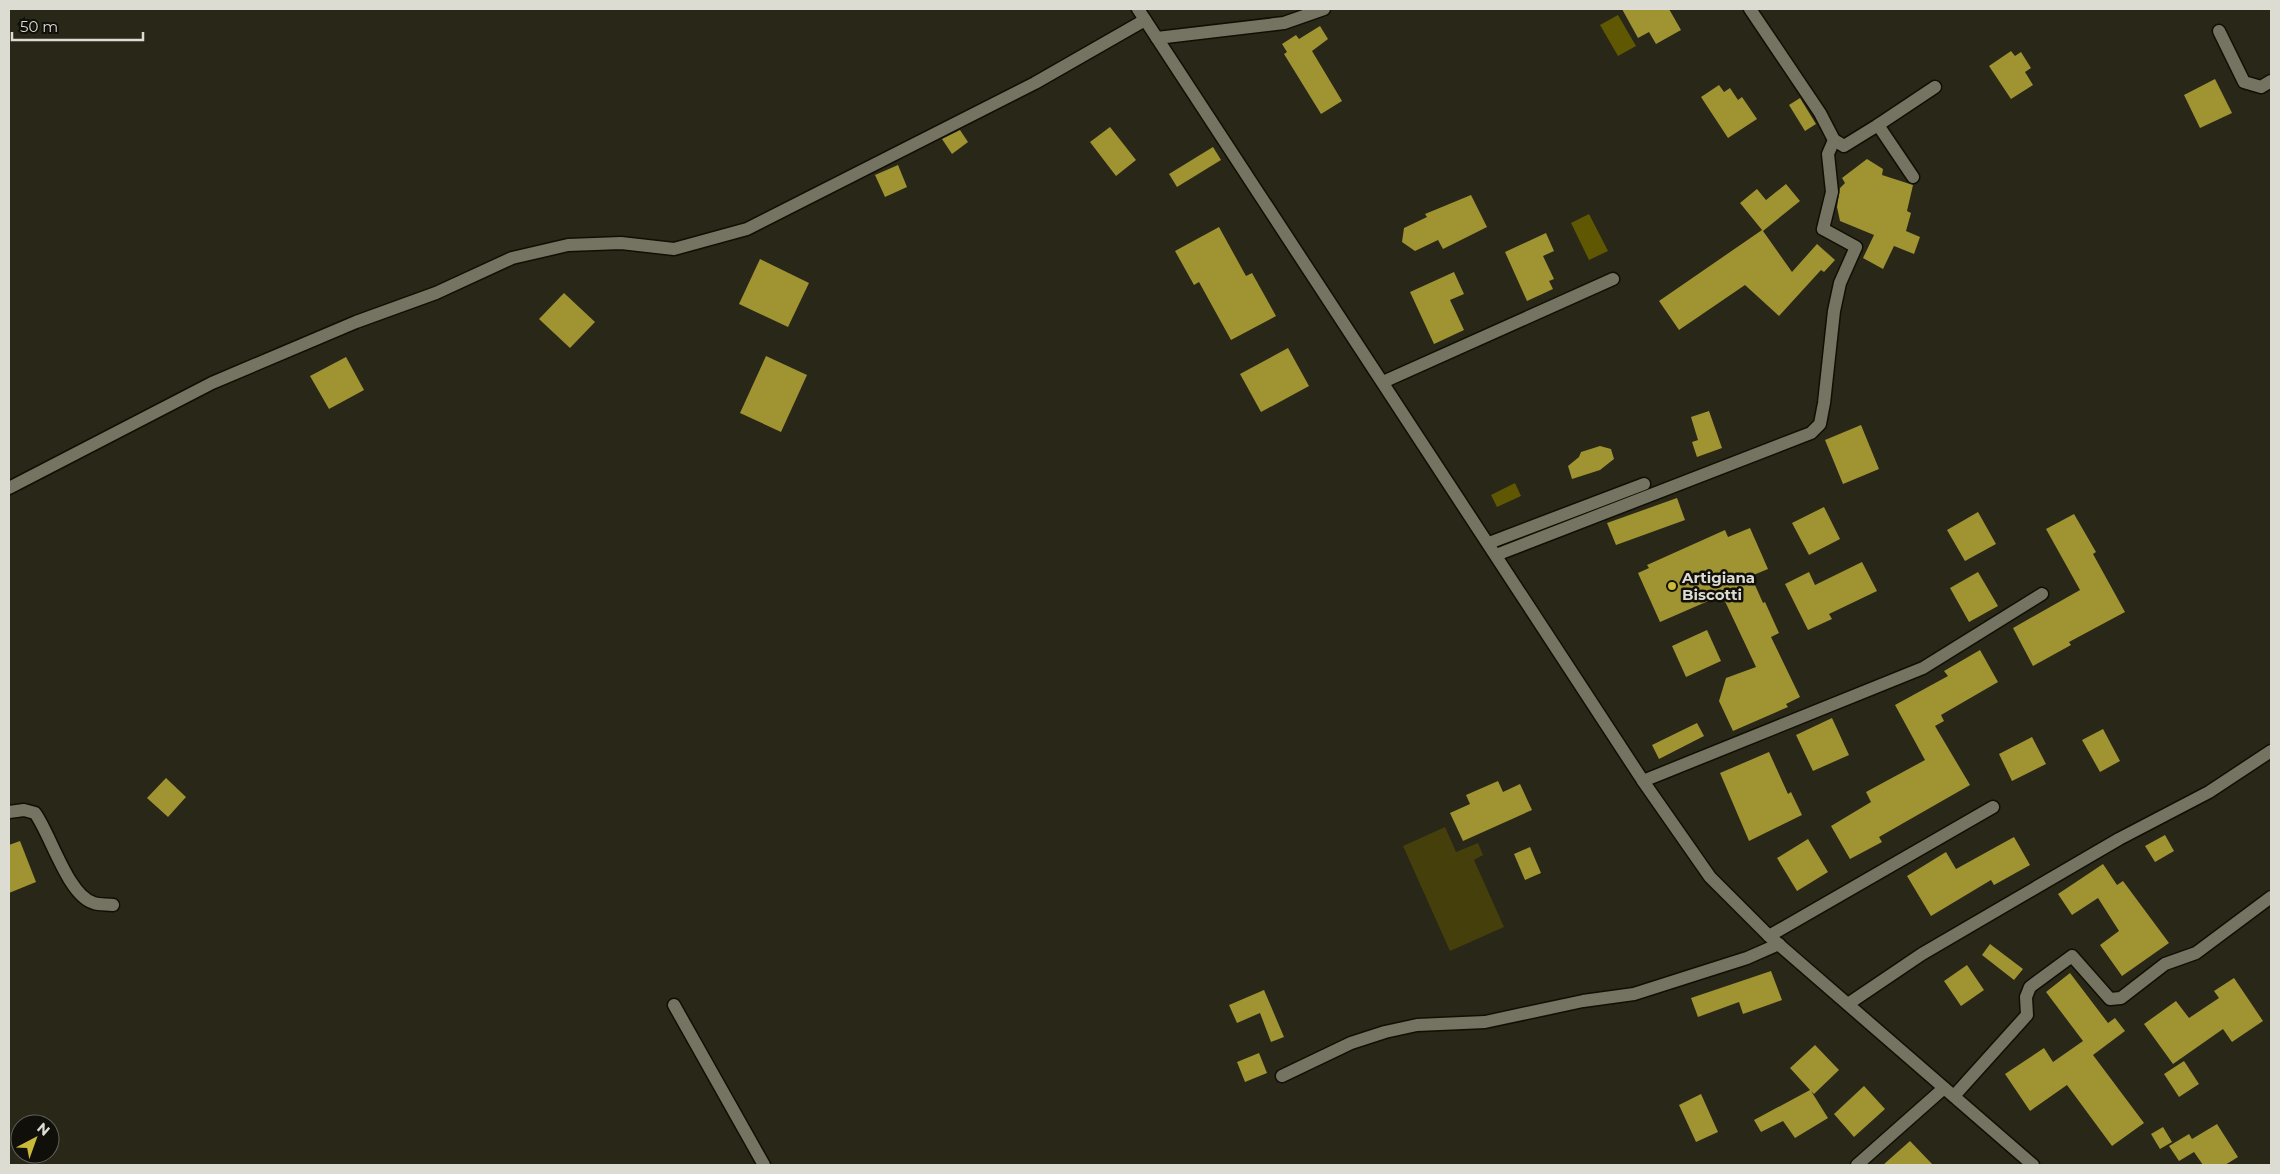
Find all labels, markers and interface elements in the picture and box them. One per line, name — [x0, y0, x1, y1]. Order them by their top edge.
scale bar — [12, 10, 144, 42]
text: 50 m — [20, 17, 58, 36]
place label: Artigiana Biscotti — [1681, 568, 1755, 604]
marker: Artigiana Biscotti — [1666, 580, 1678, 592]
north arrow — [10, 1114, 60, 1164]
text: N — [33, 1119, 54, 1140]

